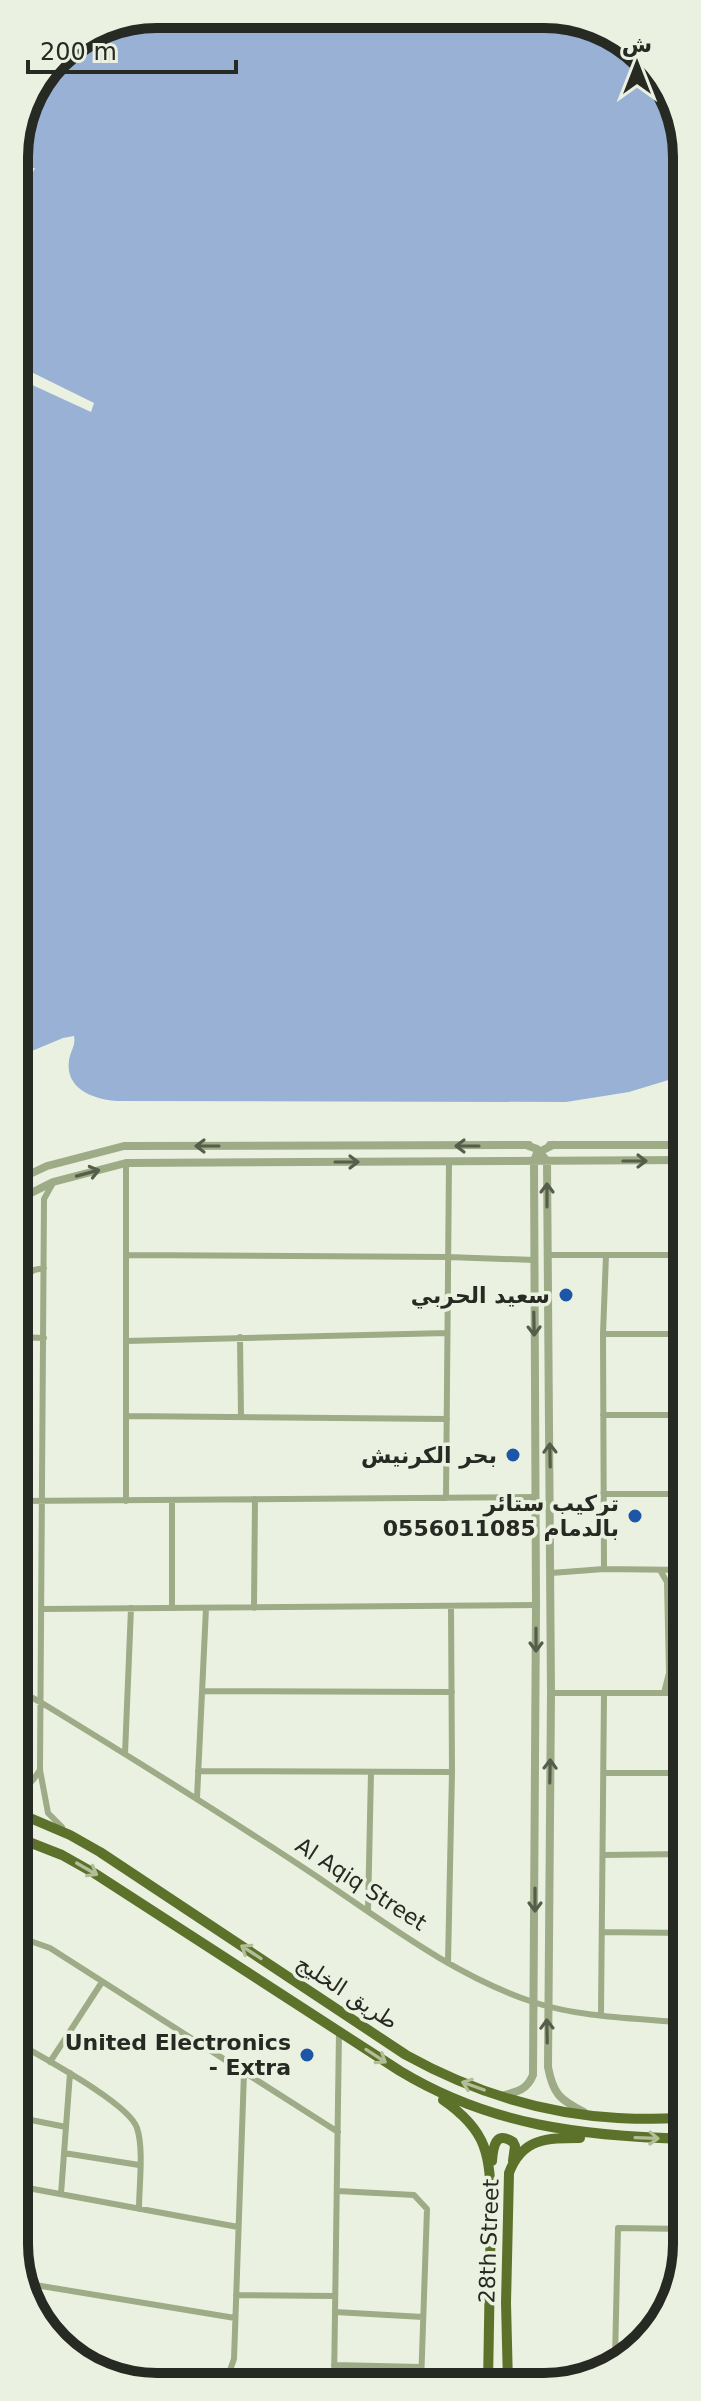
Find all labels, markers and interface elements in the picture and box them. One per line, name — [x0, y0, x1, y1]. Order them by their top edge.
scale bar — [28, 24, 236, 74]
north arrow — [597, 24, 677, 104]
text: ش — [622, 32, 652, 57]
text: 200 m — [40, 38, 117, 66]
one-way arrow — [194, 1138, 221, 1154]
one-way arrow — [454, 1138, 481, 1153]
one-way arrow — [621, 1153, 648, 1169]
one-way arrow — [333, 1154, 360, 1170]
one-way arrow — [74, 1164, 100, 1179]
one-way arrow — [539, 1182, 555, 1209]
place label: سعيد الحربي — [411, 1283, 550, 1309]
marker: سعيد الحربي — [557, 1286, 575, 1304]
one-way arrow — [526, 1310, 542, 1337]
one-way arrow — [542, 1442, 557, 1469]
place label: بحر الكرنيش — [361, 1443, 497, 1469]
marker: بحر الكرنيش — [504, 1446, 522, 1464]
place label: تركيب ستائر بالدمام 0556011085 — [383, 1491, 619, 1541]
marker: تركيب ستائر بالدمام 0556011085 — [626, 1507, 644, 1525]
one-way arrow — [528, 1626, 544, 1653]
one-way arrow — [542, 1758, 558, 1785]
street label: Al Aqiq Street — [291, 1832, 431, 1936]
one-way arrow — [75, 1861, 98, 1877]
one-way arrow — [527, 1886, 543, 1913]
one-way arrow — [240, 1944, 262, 1960]
street label: طريق الخليج — [291, 1950, 403, 2035]
one-way arrow — [540, 2018, 555, 2045]
place label: United Electronics - Extra — [65, 2030, 291, 2080]
marker: United Electronics - Extra — [298, 2046, 316, 2064]
one-way arrow — [364, 2048, 387, 2064]
one-way arrow — [461, 2078, 486, 2092]
one-way arrow — [633, 2130, 660, 2146]
street label: 28th Street — [474, 2178, 504, 2304]

